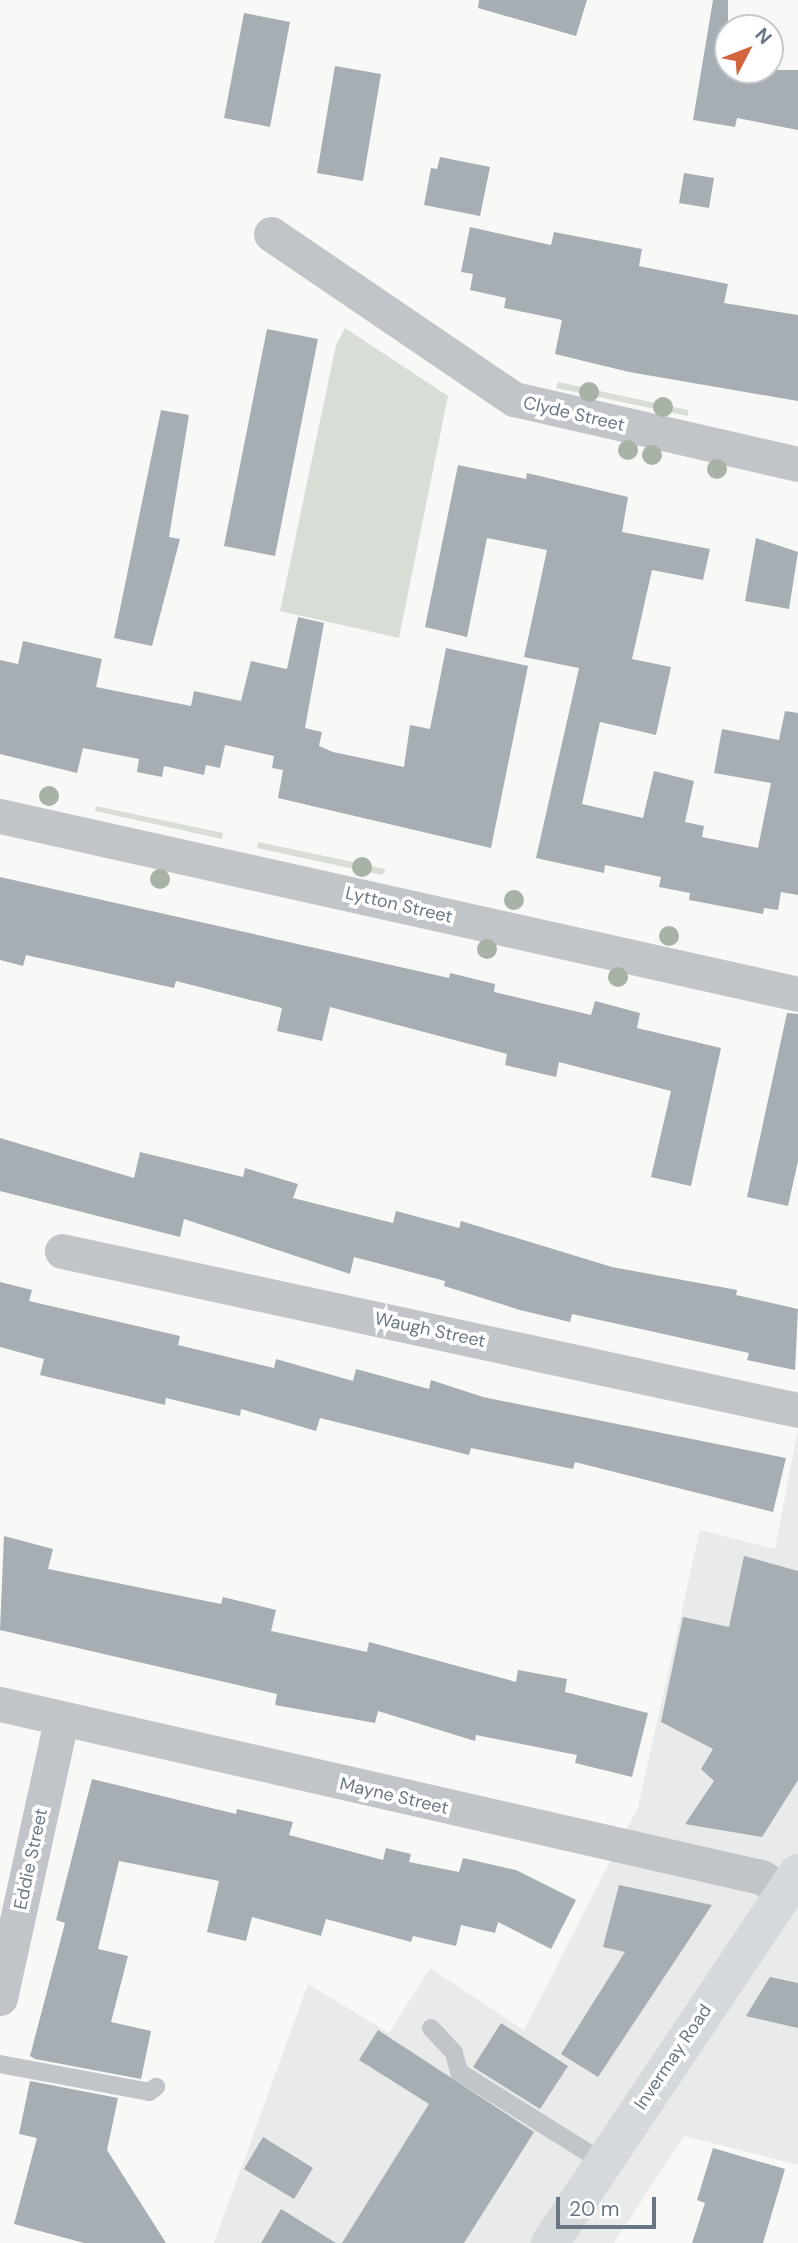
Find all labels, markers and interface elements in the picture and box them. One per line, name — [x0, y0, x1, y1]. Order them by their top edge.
north arrow — [714, 14, 784, 84]
text: N — [750, 22, 777, 49]
street label: Clyde Street — [521, 392, 627, 436]
street label: Lytton Street — [343, 882, 455, 928]
street label: Waugh Street — [373, 1308, 487, 1352]
street label: Mayne Street — [337, 1773, 451, 1819]
street label: Eddie Street — [10, 1806, 52, 1912]
street label: Invermay Road — [630, 2000, 716, 2114]
scale bar — [560, 2184, 660, 2228]
text: 20 m — [569, 2195, 620, 2223]

